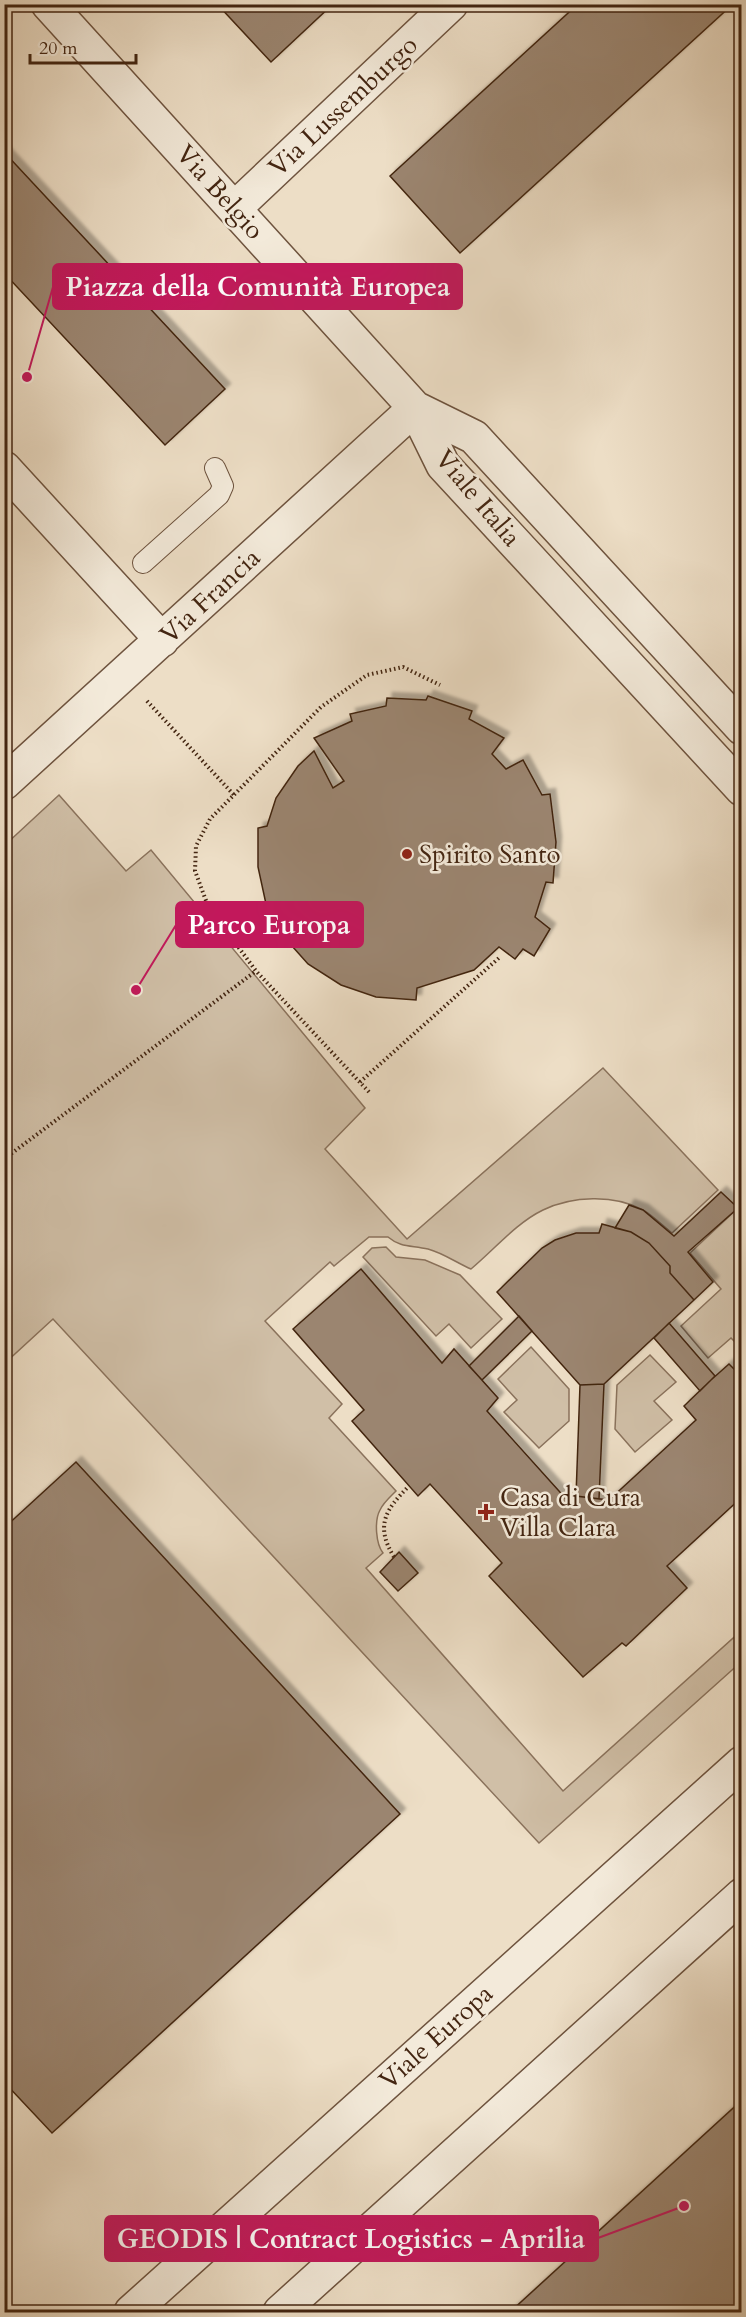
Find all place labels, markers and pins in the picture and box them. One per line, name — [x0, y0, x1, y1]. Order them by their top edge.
callout: Piazza della Comunità Europea — [53, 264, 462, 309]
place label: Spirito Santo — [419, 837, 561, 872]
marker: Spirito Santo — [400, 847, 414, 861]
callout: Parco Europa — [176, 902, 363, 947]
place label: Casa di Cura Villa Clara — [500, 1480, 641, 1545]
marker: Casa di Cura Villa Clara — [477, 1503, 495, 1521]
callout: GEODIS | Contract Logistics - Aprilia — [105, 2216, 598, 2261]

